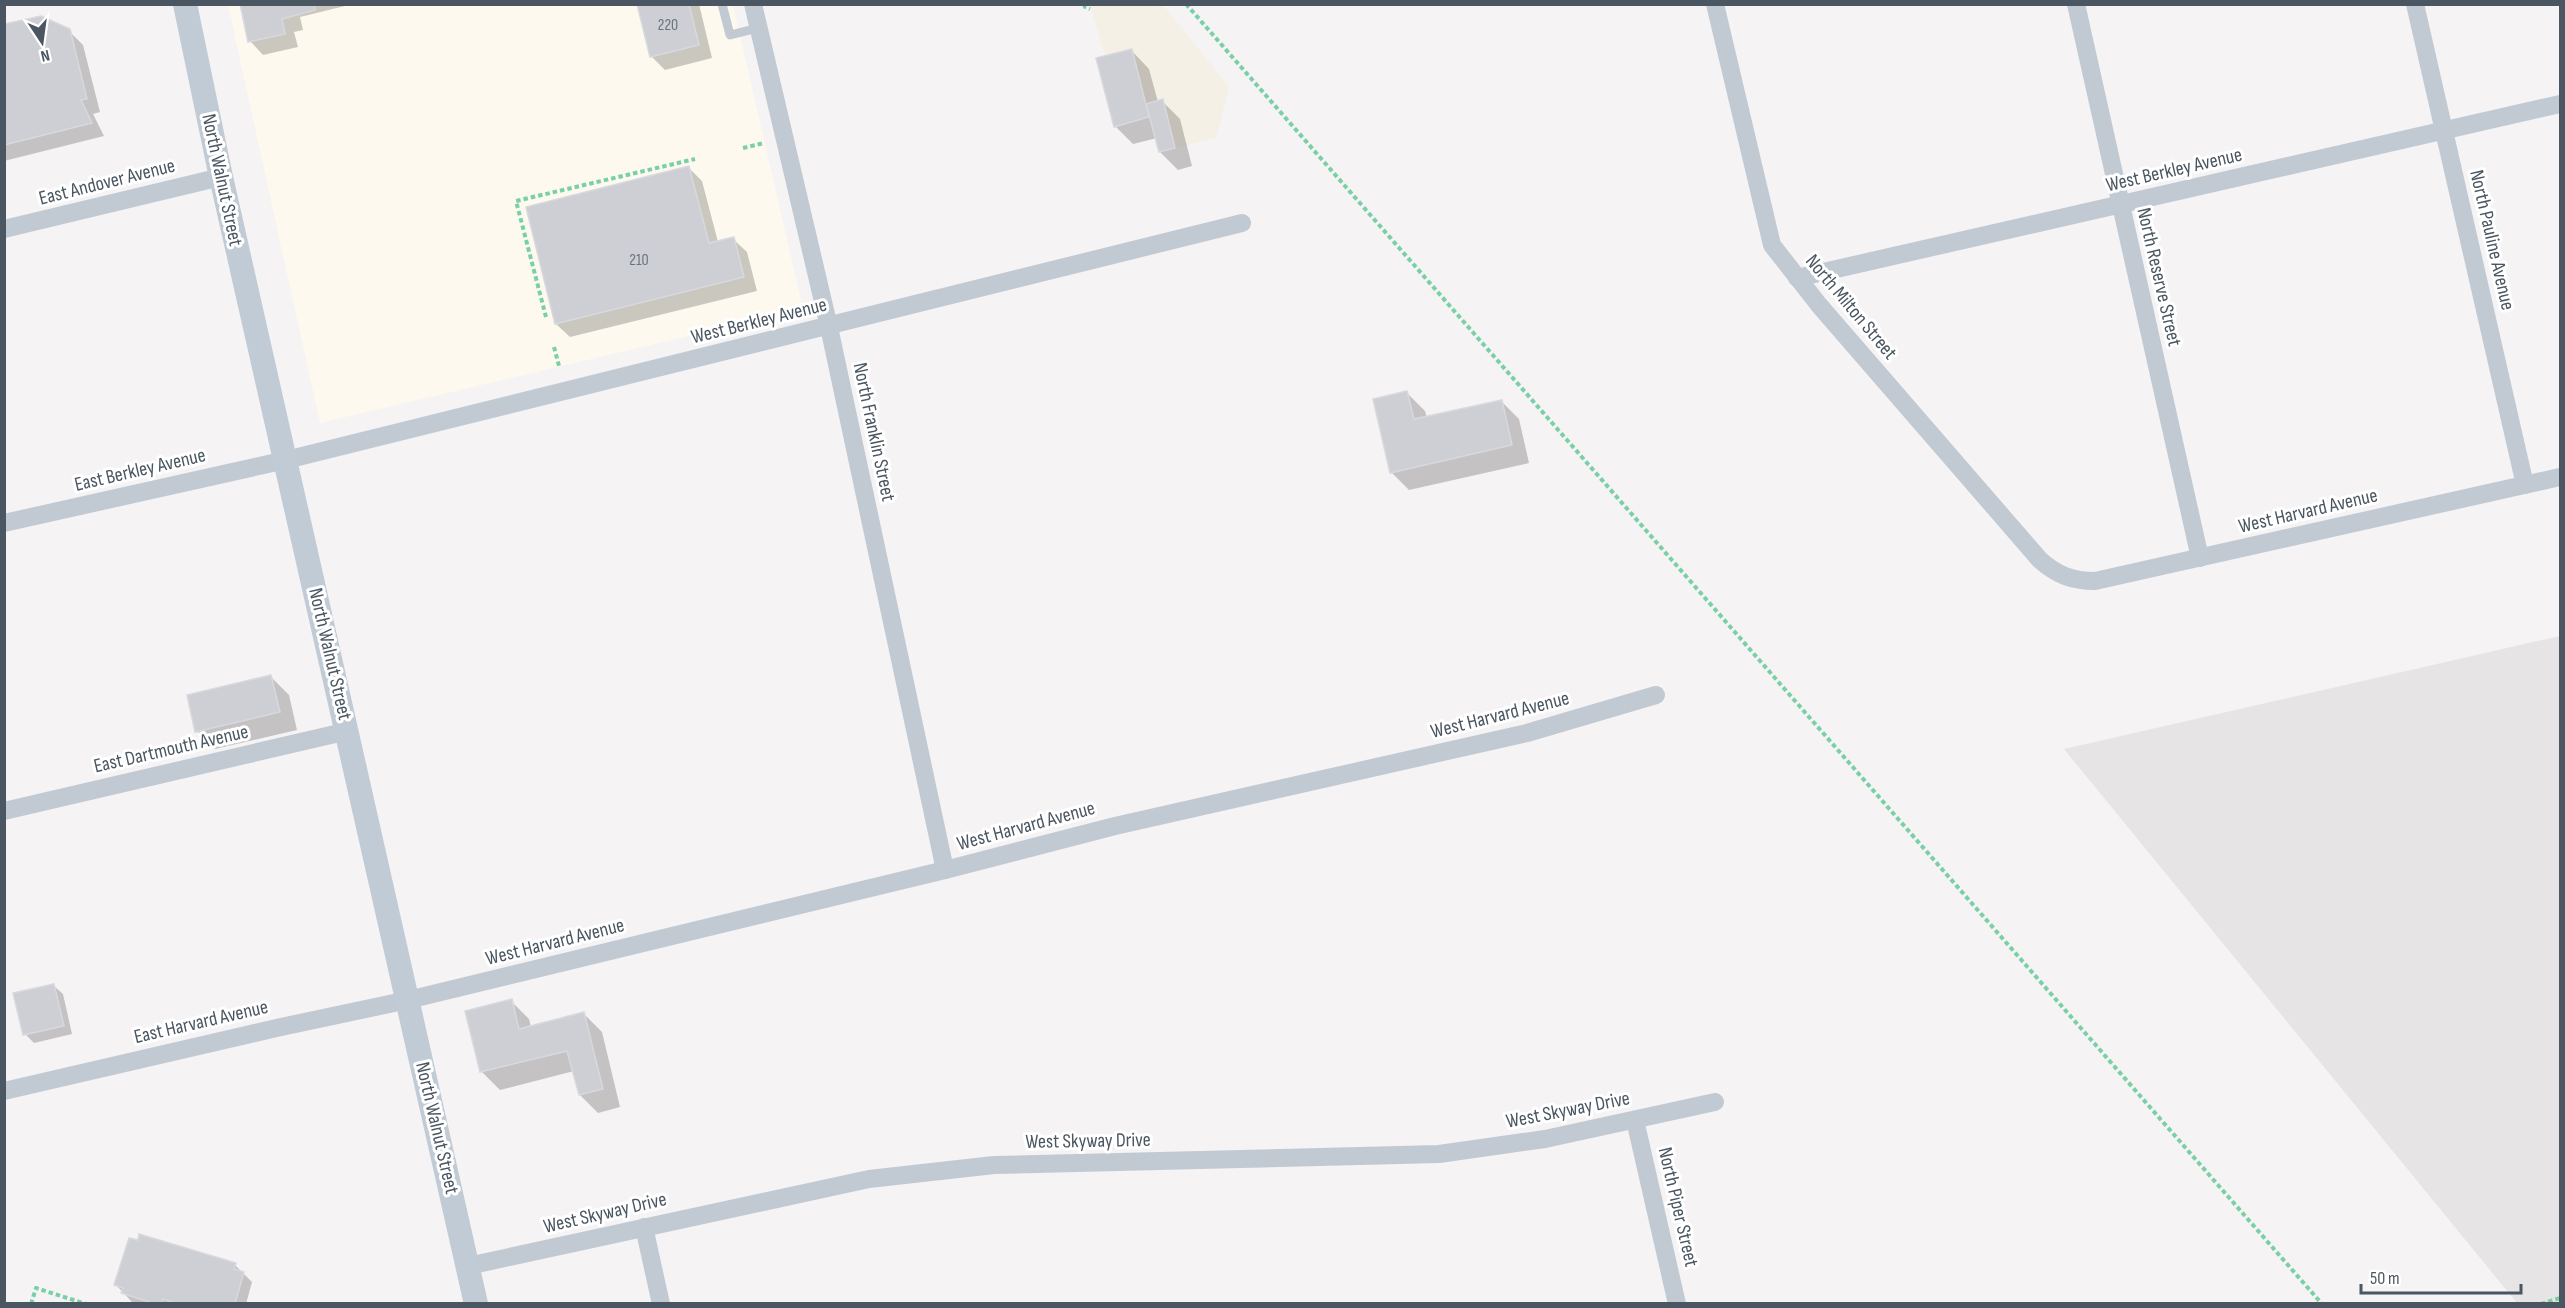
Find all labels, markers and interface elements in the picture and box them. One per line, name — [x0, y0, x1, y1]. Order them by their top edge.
north arrow — [12, 12, 72, 72]
house number: 220 — [658, 16, 678, 35]
text: N — [39, 45, 51, 65]
street label: North Walnut Street — [196, 112, 248, 248]
street label: West Berkley Avenue — [2104, 143, 2244, 197]
street label: East Andover Avenue — [36, 153, 178, 211]
street label: North Pauline Avenue — [2464, 168, 2520, 312]
street label: North Reserve Street — [2131, 205, 2187, 349]
street label: North Milton Street — [1800, 250, 1902, 364]
house number: 210 — [629, 251, 649, 270]
street label: West Berkley Avenue — [689, 293, 829, 349]
street label: North Franklin Street — [848, 361, 900, 503]
street label: East Berkley Avenue — [72, 443, 208, 497]
street label: West Harvard Avenue — [2236, 483, 2380, 539]
street label: North Walnut Street — [303, 586, 357, 722]
street label: West Harvard Avenue — [1428, 686, 1572, 744]
street label: East Dartmouth Avenue — [91, 720, 251, 778]
street label: West Harvard Avenue — [954, 796, 1098, 856]
street label: West Harvard Avenue — [483, 913, 627, 971]
street label: East Harvard Avenue — [132, 995, 270, 1049]
street label: North Walnut Street — [410, 1060, 464, 1196]
street label: West Skyway Drive — [1504, 1086, 1632, 1134]
street label: West Skyway Drive — [1025, 1128, 1151, 1154]
street label: North Piper Street — [1653, 1145, 1703, 1269]
street label: West Skyway Drive — [541, 1187, 669, 1239]
scale bar — [2361, 1257, 2522, 1295]
text: 50 m — [2370, 1268, 2400, 1289]

